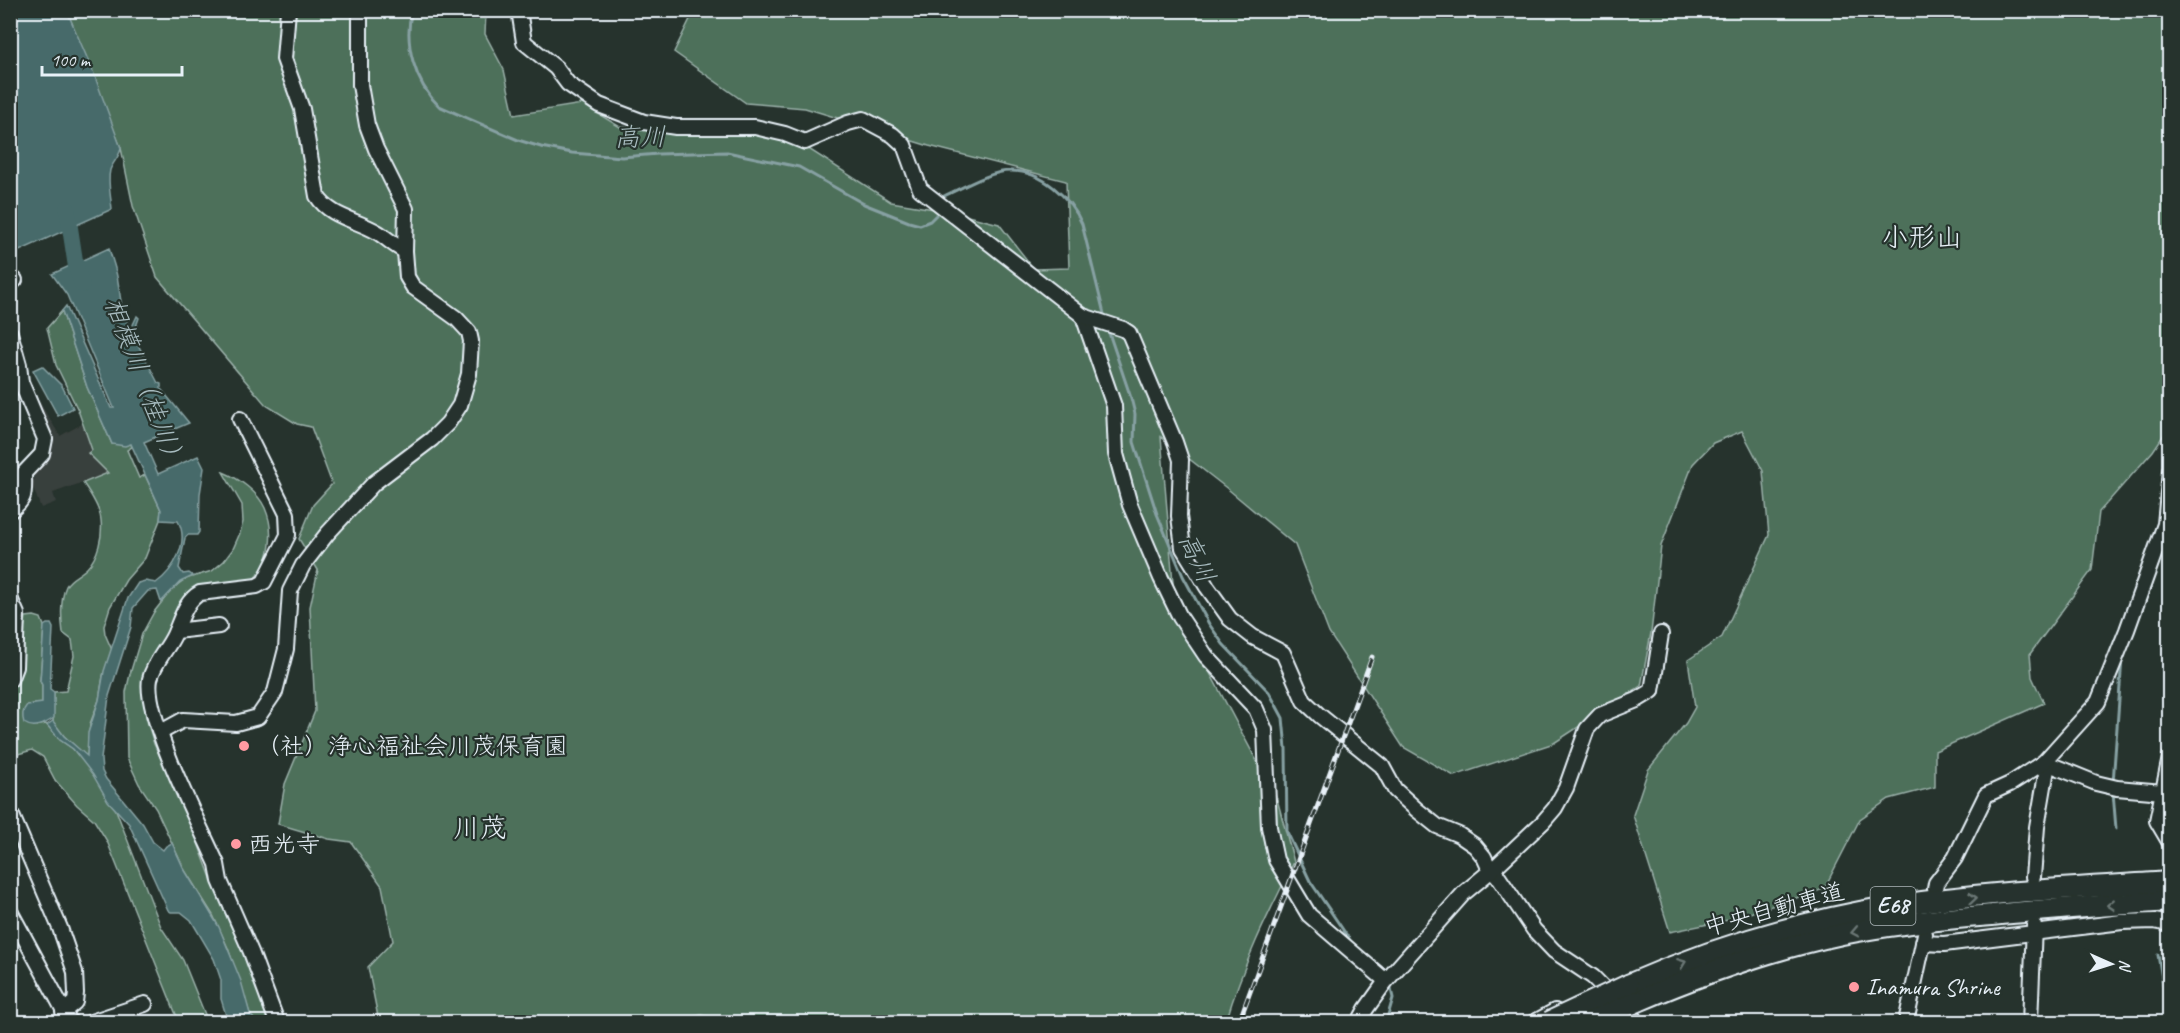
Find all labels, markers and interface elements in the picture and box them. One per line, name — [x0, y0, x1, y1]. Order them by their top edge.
scale bar — [42, 39, 182, 77]
text: 100 m — [51, 49, 92, 71]
water label: 高川 — [614, 120, 666, 154]
district label: 小形山 — [1882, 220, 1963, 254]
water label: 相模川（桂川） — [97, 292, 193, 474]
water label: 高川 — [1171, 527, 1223, 589]
place label: （社）浄心福祉会川茂保育園 — [256, 731, 568, 761]
marker: （社）浄心福祉会川茂保育園 — [237, 739, 251, 753]
district label: 川茂 — [453, 811, 507, 845]
place label: 西光寺 — [248, 829, 320, 859]
marker: 西光寺 — [229, 837, 243, 851]
street label: 中央自動車道 — [1701, 876, 1847, 942]
road number: E68 — [1870, 887, 1916, 925]
one-way arrow — [1969, 892, 1978, 905]
one-way arrow — [2107, 898, 2116, 911]
one-way arrow — [1850, 925, 1860, 938]
north arrow — [2081, 934, 2141, 994]
one-way arrow — [1676, 957, 1687, 970]
text: N — [2115, 959, 2135, 973]
place label: Inamura Shrine — [1866, 972, 2002, 1002]
marker: Inamura Shrine — [1847, 980, 1861, 994]

